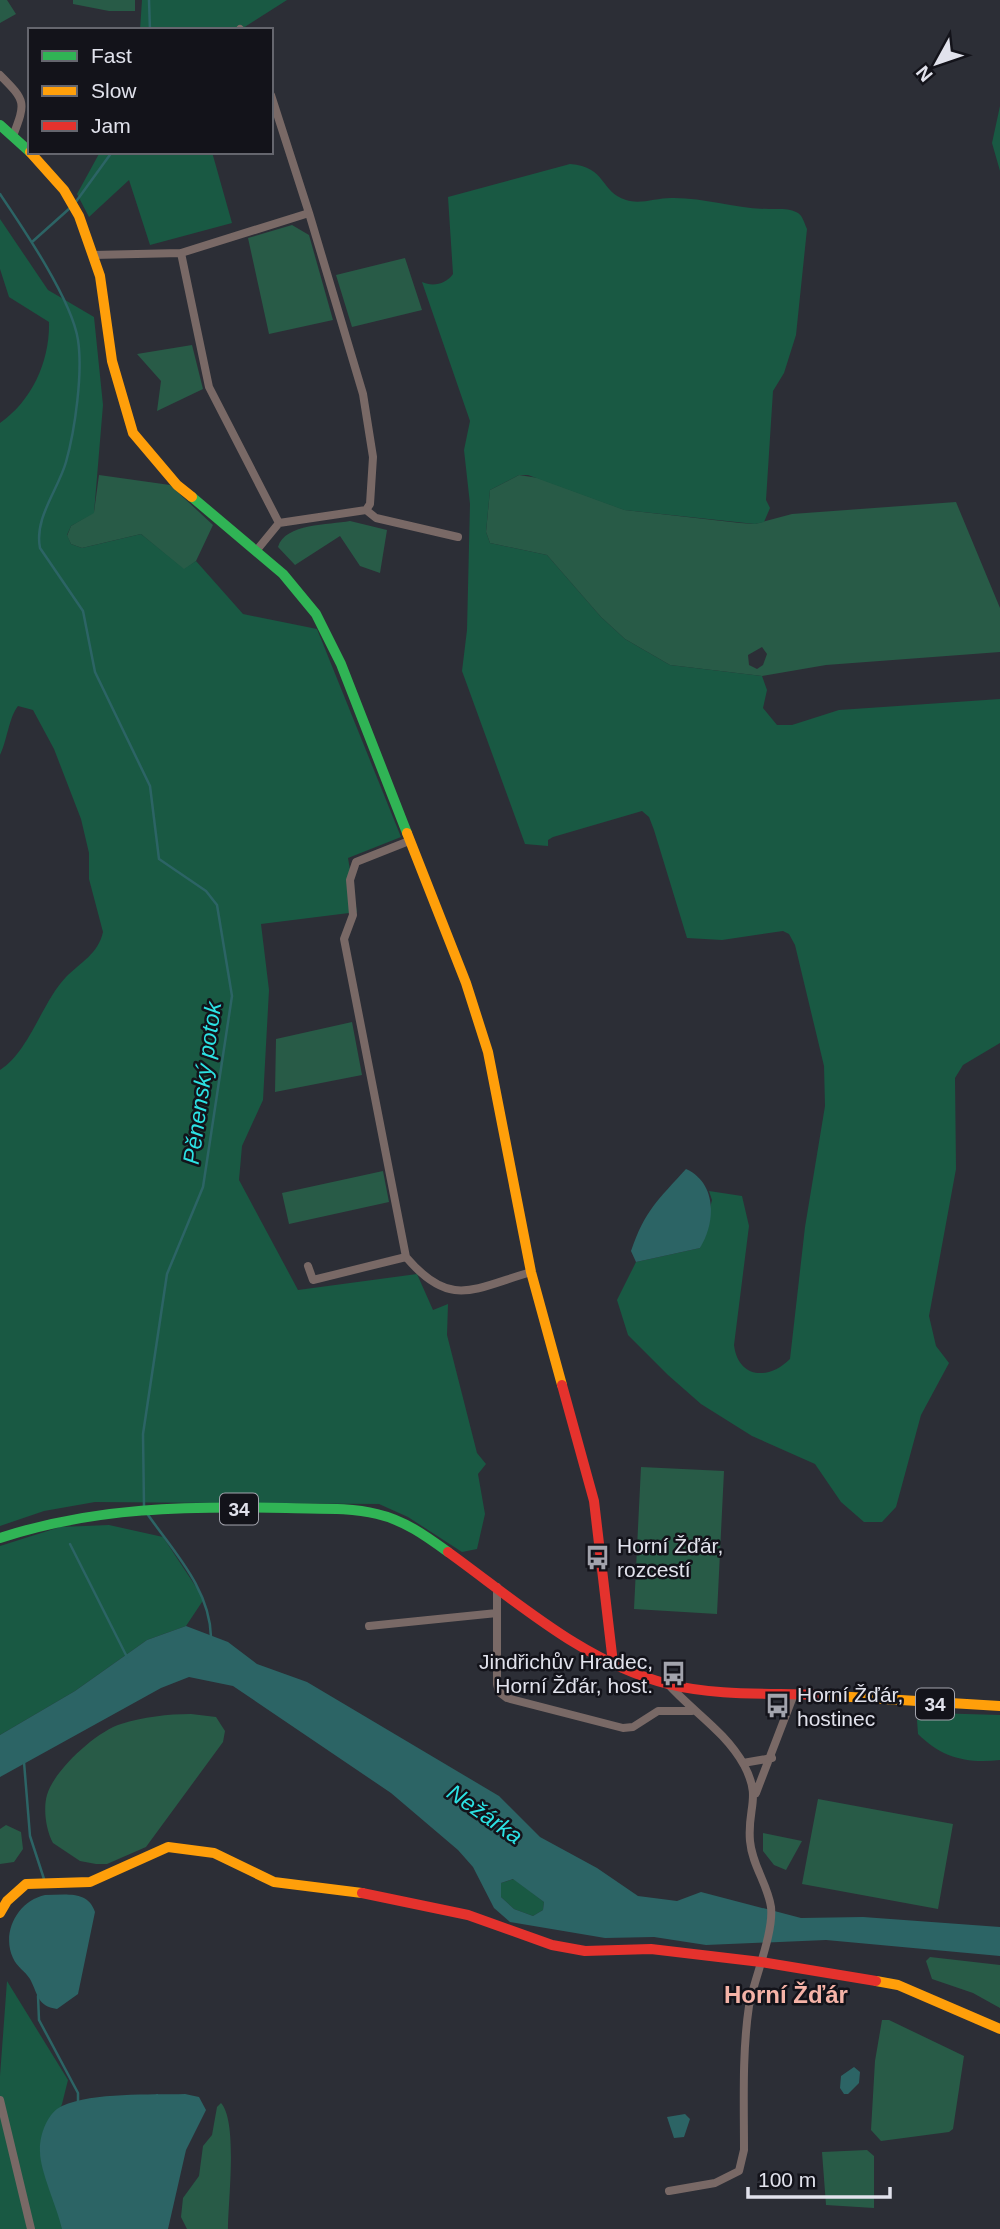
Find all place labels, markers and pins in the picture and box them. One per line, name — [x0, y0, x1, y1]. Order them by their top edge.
place label: Horní Žďár, rozcestí — [617, 1534, 723, 1581]
bus stop icon: Horní Žďár, rozcestí — [583, 1543, 611, 1571]
place label: Jindřichův Hradec, Horní Žďár, host. — [479, 1650, 653, 1697]
bus stop icon: Jindřichův Hradec, Horní Žďár, host. — [659, 1659, 687, 1687]
place label: Horní Žďár, hostinec — [797, 1683, 903, 1730]
bus stop icon: Horní Žďár, hostinec — [763, 1692, 791, 1720]

